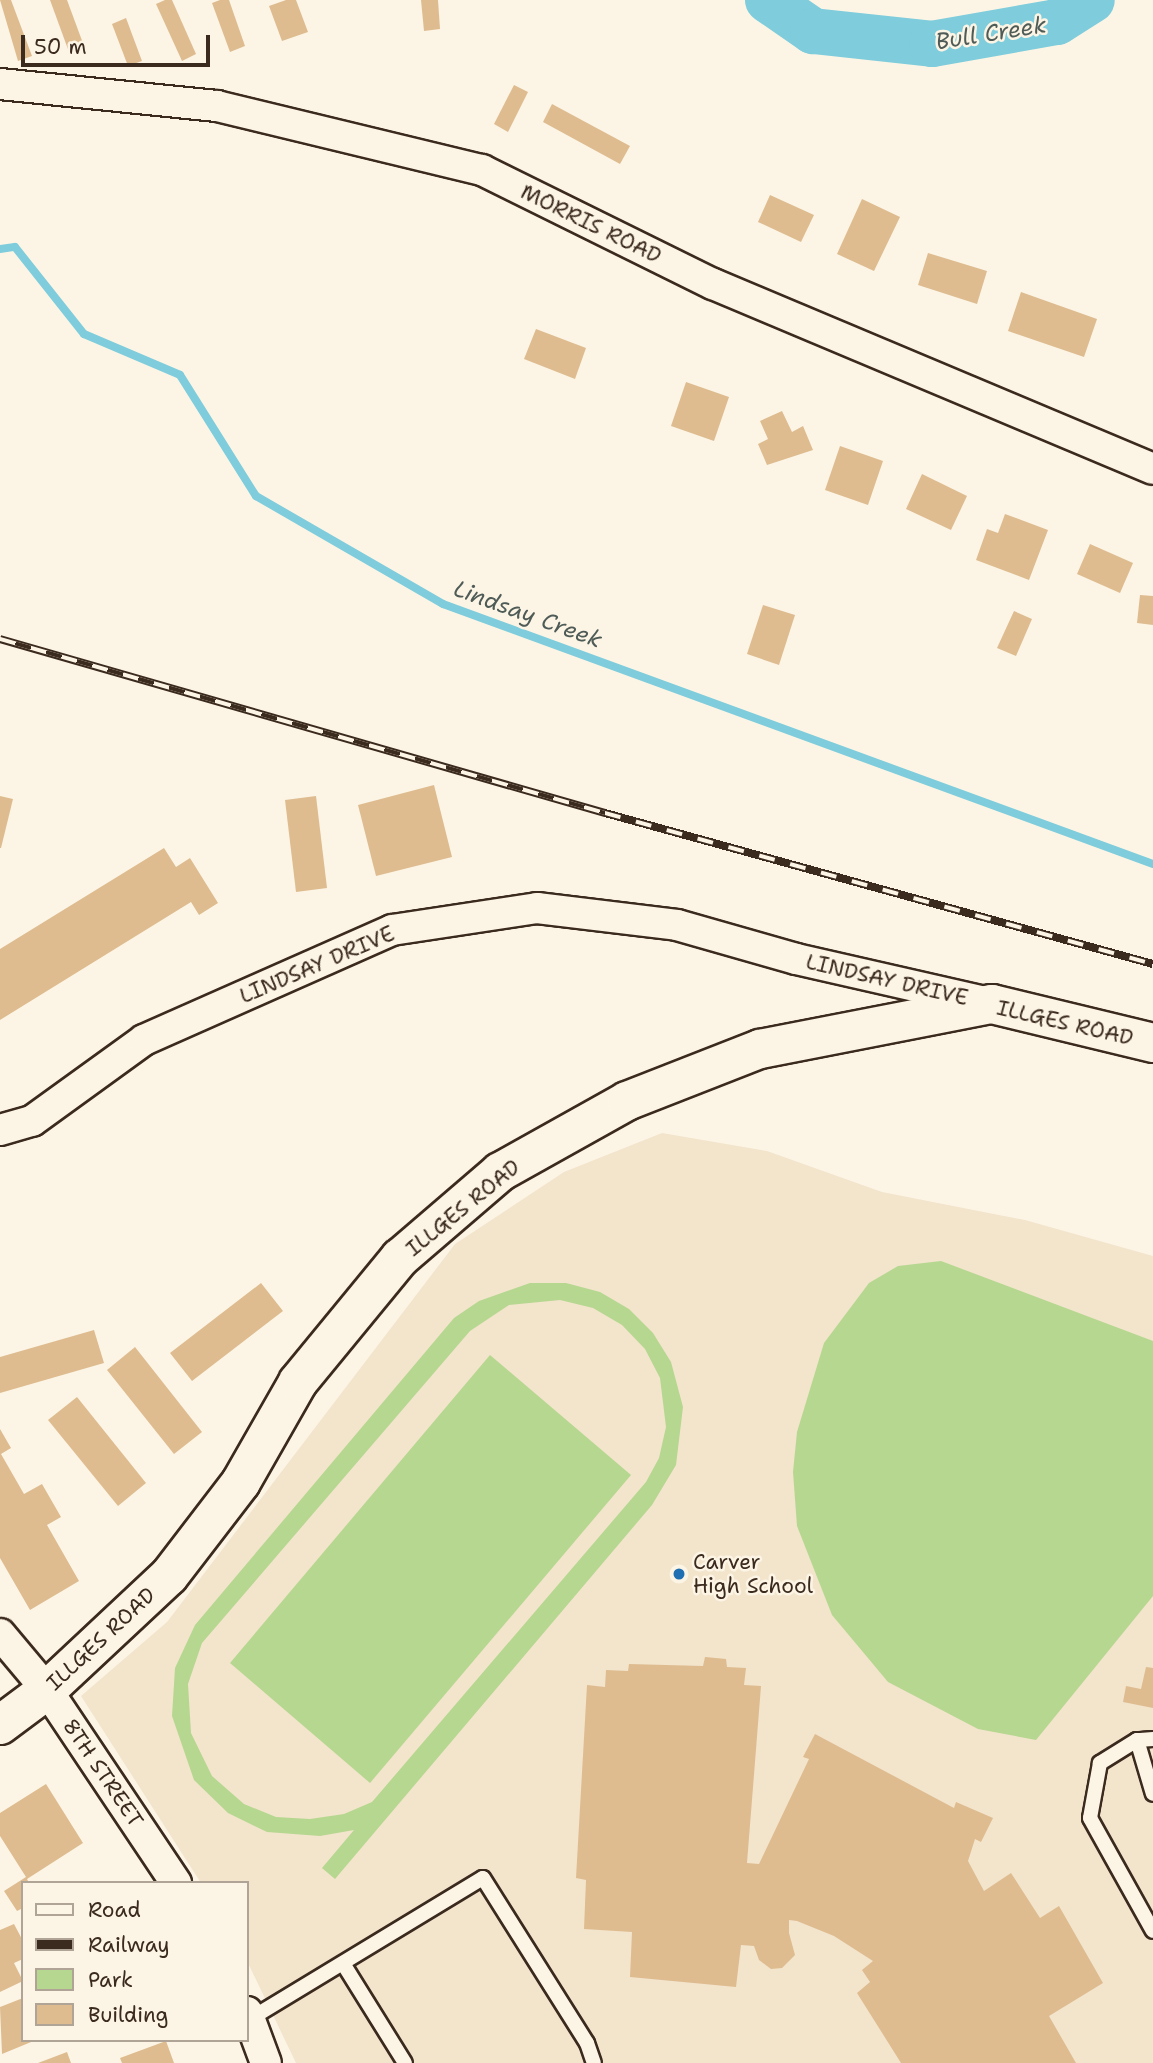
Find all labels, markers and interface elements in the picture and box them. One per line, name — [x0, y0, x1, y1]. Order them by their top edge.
water label: Bull Creek — [934, 11, 1048, 55]
scale bar — [24, 21, 214, 65]
text: 50 m — [34, 33, 87, 61]
street label: MORRIS ROAD — [517, 179, 665, 269]
water label: Lindsay Creek — [450, 574, 606, 654]
street label: LINDSAY DRIVE — [236, 921, 398, 1009]
street label: LINDSAY DRIVE — [803, 949, 971, 1011]
street label: ILLGES ROAD — [994, 995, 1136, 1051]
street label: ILLGES ROAD — [401, 1154, 525, 1262]
place label: Carver High School — [693, 1549, 813, 1599]
marker: Carver High School — [671, 1566, 687, 1582]
street label: ILLGES ROAD — [42, 1582, 160, 1696]
street label: 8TH STREET — [58, 1714, 148, 1832]
legend — [21, 1881, 248, 2042]
text: Road — [88, 1896, 141, 1924]
text: Railway — [88, 1931, 170, 1959]
text: Park — [88, 1966, 133, 1994]
text: Building — [88, 2001, 168, 2029]

